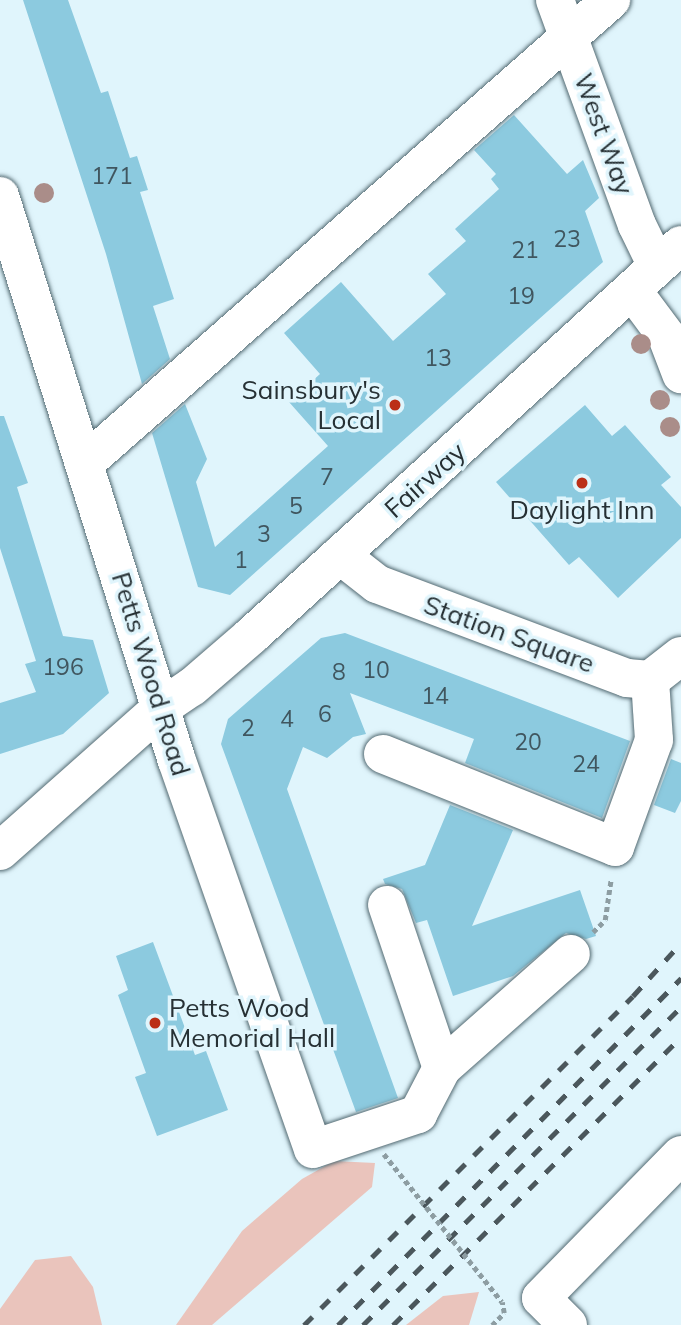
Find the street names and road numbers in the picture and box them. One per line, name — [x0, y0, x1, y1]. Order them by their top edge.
street label: West Way — [568, 69, 640, 199]
street label: Fairway — [378, 436, 472, 524]
street label: Petts Wood Road — [105, 568, 197, 780]
street label: Station Square — [420, 589, 598, 679]

